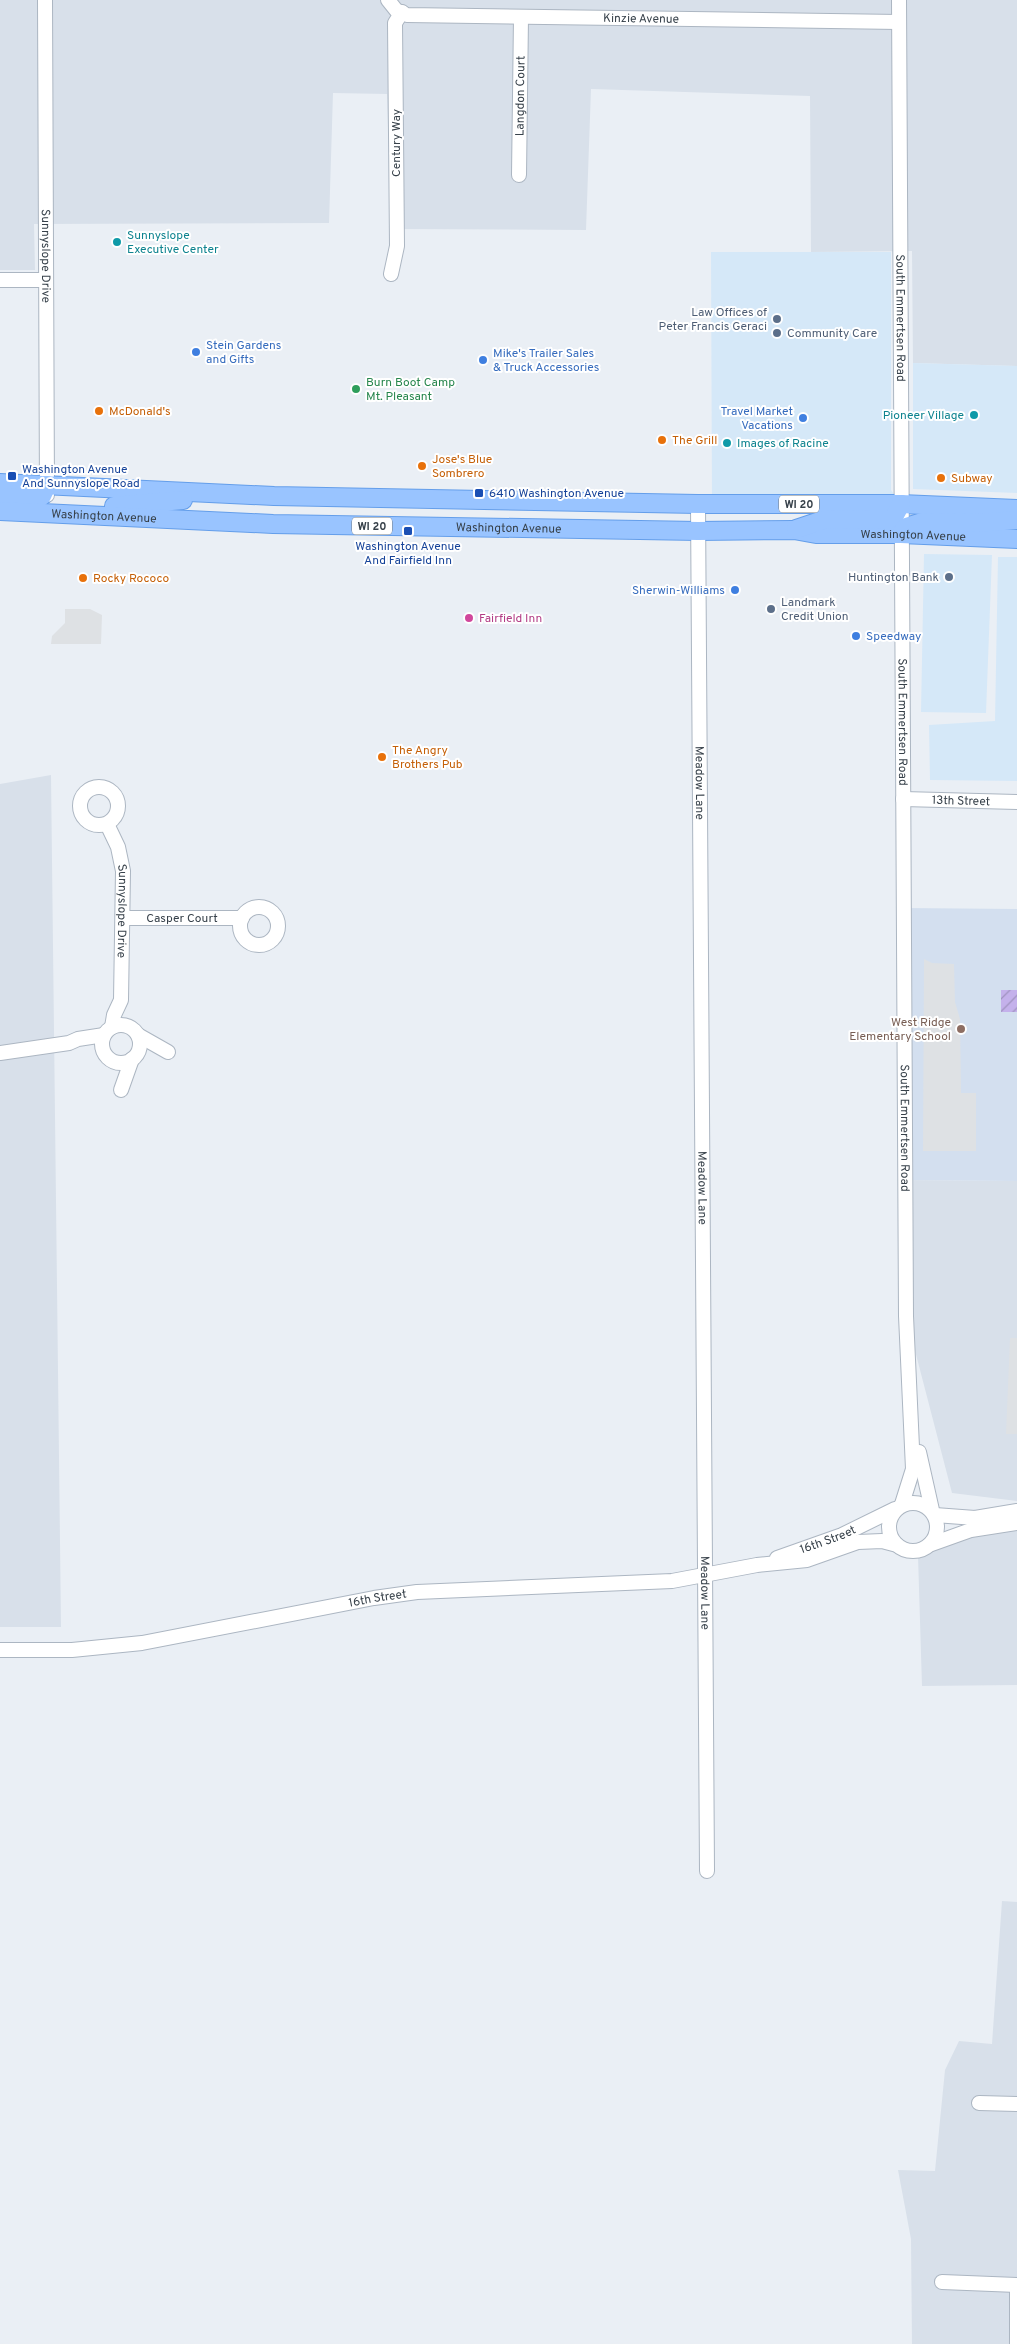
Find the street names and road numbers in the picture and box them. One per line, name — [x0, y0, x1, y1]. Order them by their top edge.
street label: Kinzie Avenue — [603, 11, 679, 28]
street label: Langdon Court — [512, 56, 530, 136]
street label: Century Way — [389, 109, 405, 177]
street label: Sunnyslope Drive — [37, 209, 53, 303]
street label: South Emmertsen Road — [891, 254, 908, 382]
road number: WI 20 — [779, 496, 819, 512]
street label: Washington Avenue — [51, 506, 157, 527]
road number: WI 20 — [352, 518, 392, 534]
street label: Washington Avenue — [456, 520, 562, 538]
street label: Washington Avenue — [860, 527, 966, 546]
street label: South Emmertsen Road — [894, 658, 910, 786]
street label: Meadow Lane — [691, 746, 707, 820]
street label: 13th Street — [932, 793, 990, 810]
street label: Sunnyslope Drive — [113, 863, 130, 958]
street label: Casper Court — [146, 911, 218, 927]
street label: South Emmertsen Road — [896, 1064, 912, 1192]
street label: Meadow Lane — [693, 1151, 710, 1225]
street label: 16th Street — [798, 1522, 859, 1558]
street label: Meadow Lane — [696, 1556, 712, 1630]
street label: 16th Street — [347, 1587, 408, 1612]

